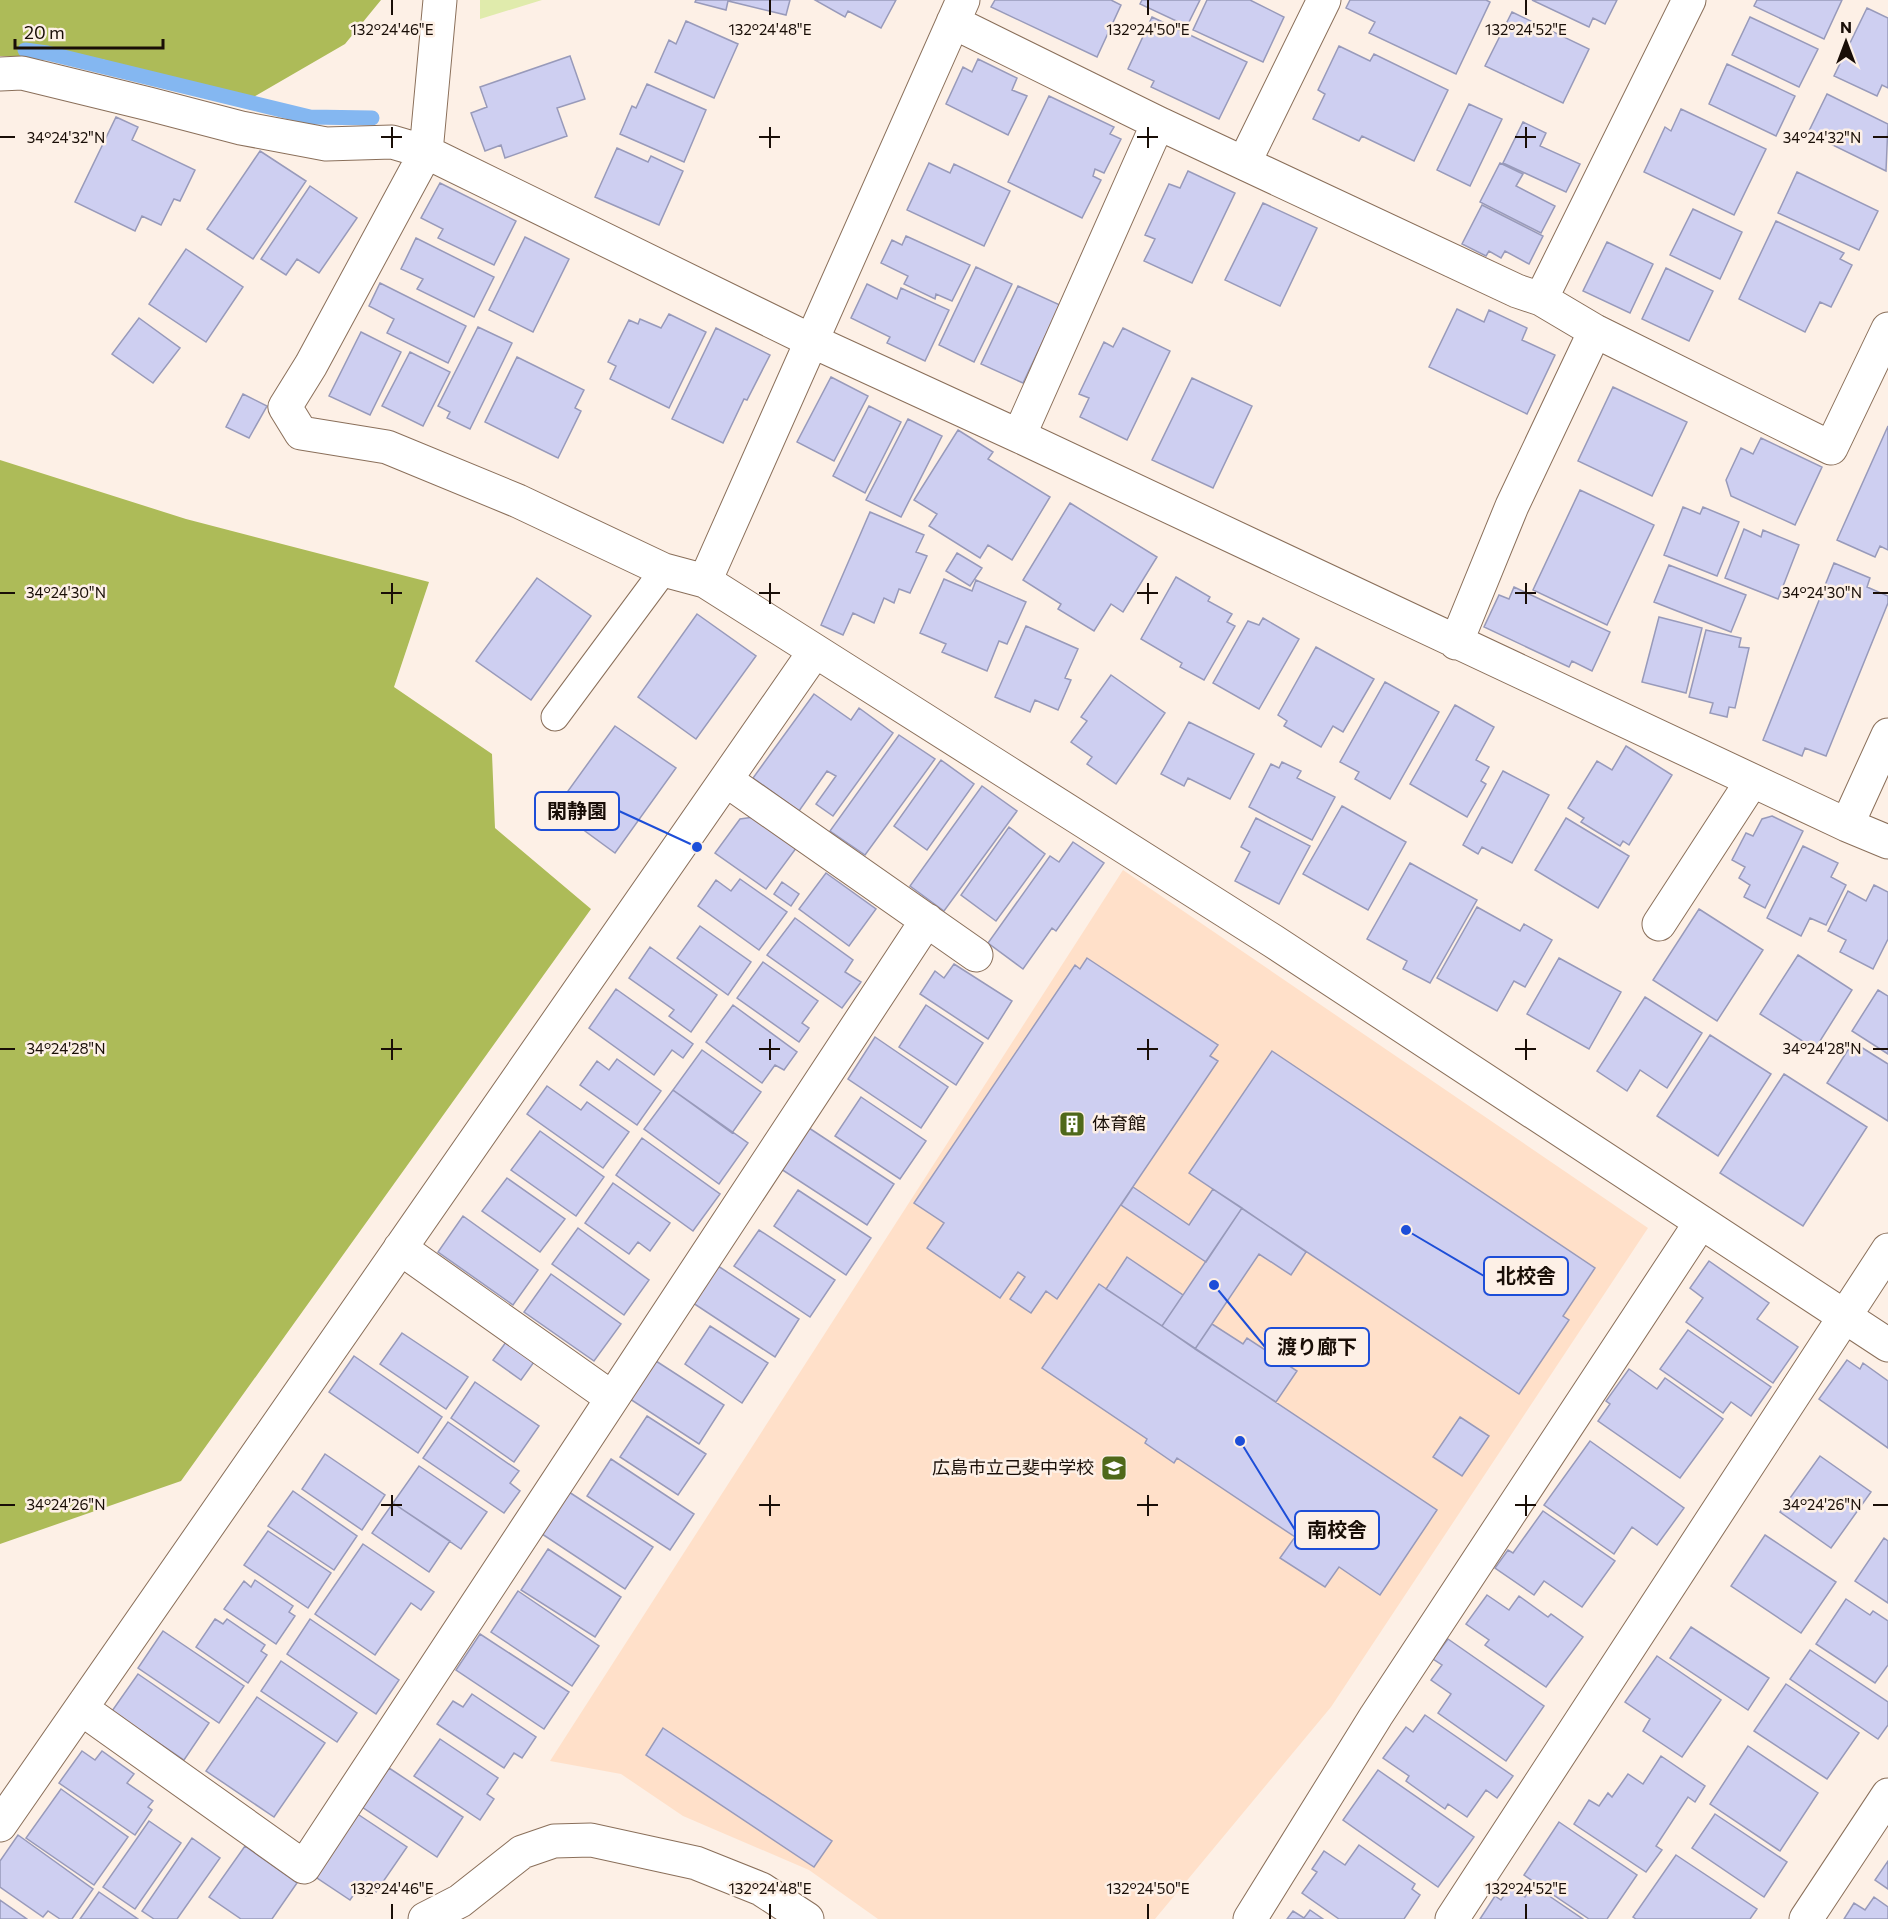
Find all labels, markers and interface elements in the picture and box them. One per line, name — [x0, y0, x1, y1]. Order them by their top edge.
scale bar — [15, 12, 164, 50]
north arrow — [1816, 12, 1876, 72]
text: N — [1840, 17, 1852, 36]
text: 132°24'46"E — [350, 20, 434, 38]
text: 132°24'48"E — [728, 20, 812, 38]
text: 132°24'50"E — [1106, 20, 1190, 38]
text: 132°24'52"E — [1485, 20, 1567, 38]
text: 20 m — [24, 21, 65, 43]
text: 34°24'32"N — [27, 128, 105, 146]
text: 34°24'32"N — [1783, 128, 1861, 146]
text: 34°24'30"N — [26, 583, 106, 601]
text: 34°24'30"N — [1782, 583, 1862, 601]
callout: 閑静園 — [535, 792, 619, 830]
text: 閑静園 — [547, 798, 607, 822]
text: 34°24'28"N — [27, 1039, 105, 1057]
text: 34°24'28"N — [1783, 1039, 1861, 1057]
building icon: 体育館 — [1057, 1109, 1087, 1139]
place label: 体育館 — [1092, 1112, 1146, 1134]
callout: 北校舎 — [1484, 1257, 1568, 1295]
text: 北校舎 — [1496, 1263, 1556, 1287]
callout: 渡り廊下 — [1265, 1328, 1369, 1366]
text: 渡り廊下 — [1277, 1334, 1357, 1358]
school or university icon: 広島市立己斐中学校 — [1099, 1453, 1129, 1483]
place label: 広島市立己斐中学校 — [932, 1456, 1094, 1478]
text: 34°24'26"N — [27, 1495, 105, 1513]
text: 34°24'26"N — [1783, 1495, 1861, 1513]
callout: 南校舎 — [1295, 1511, 1379, 1549]
text: 南校舎 — [1307, 1517, 1367, 1541]
text: 132°24'46"E — [350, 1879, 434, 1897]
text: 132°24'48"E — [728, 1879, 812, 1897]
text: 132°24'50"E — [1106, 1879, 1190, 1897]
text: 132°24'52"E — [1485, 1879, 1567, 1897]

